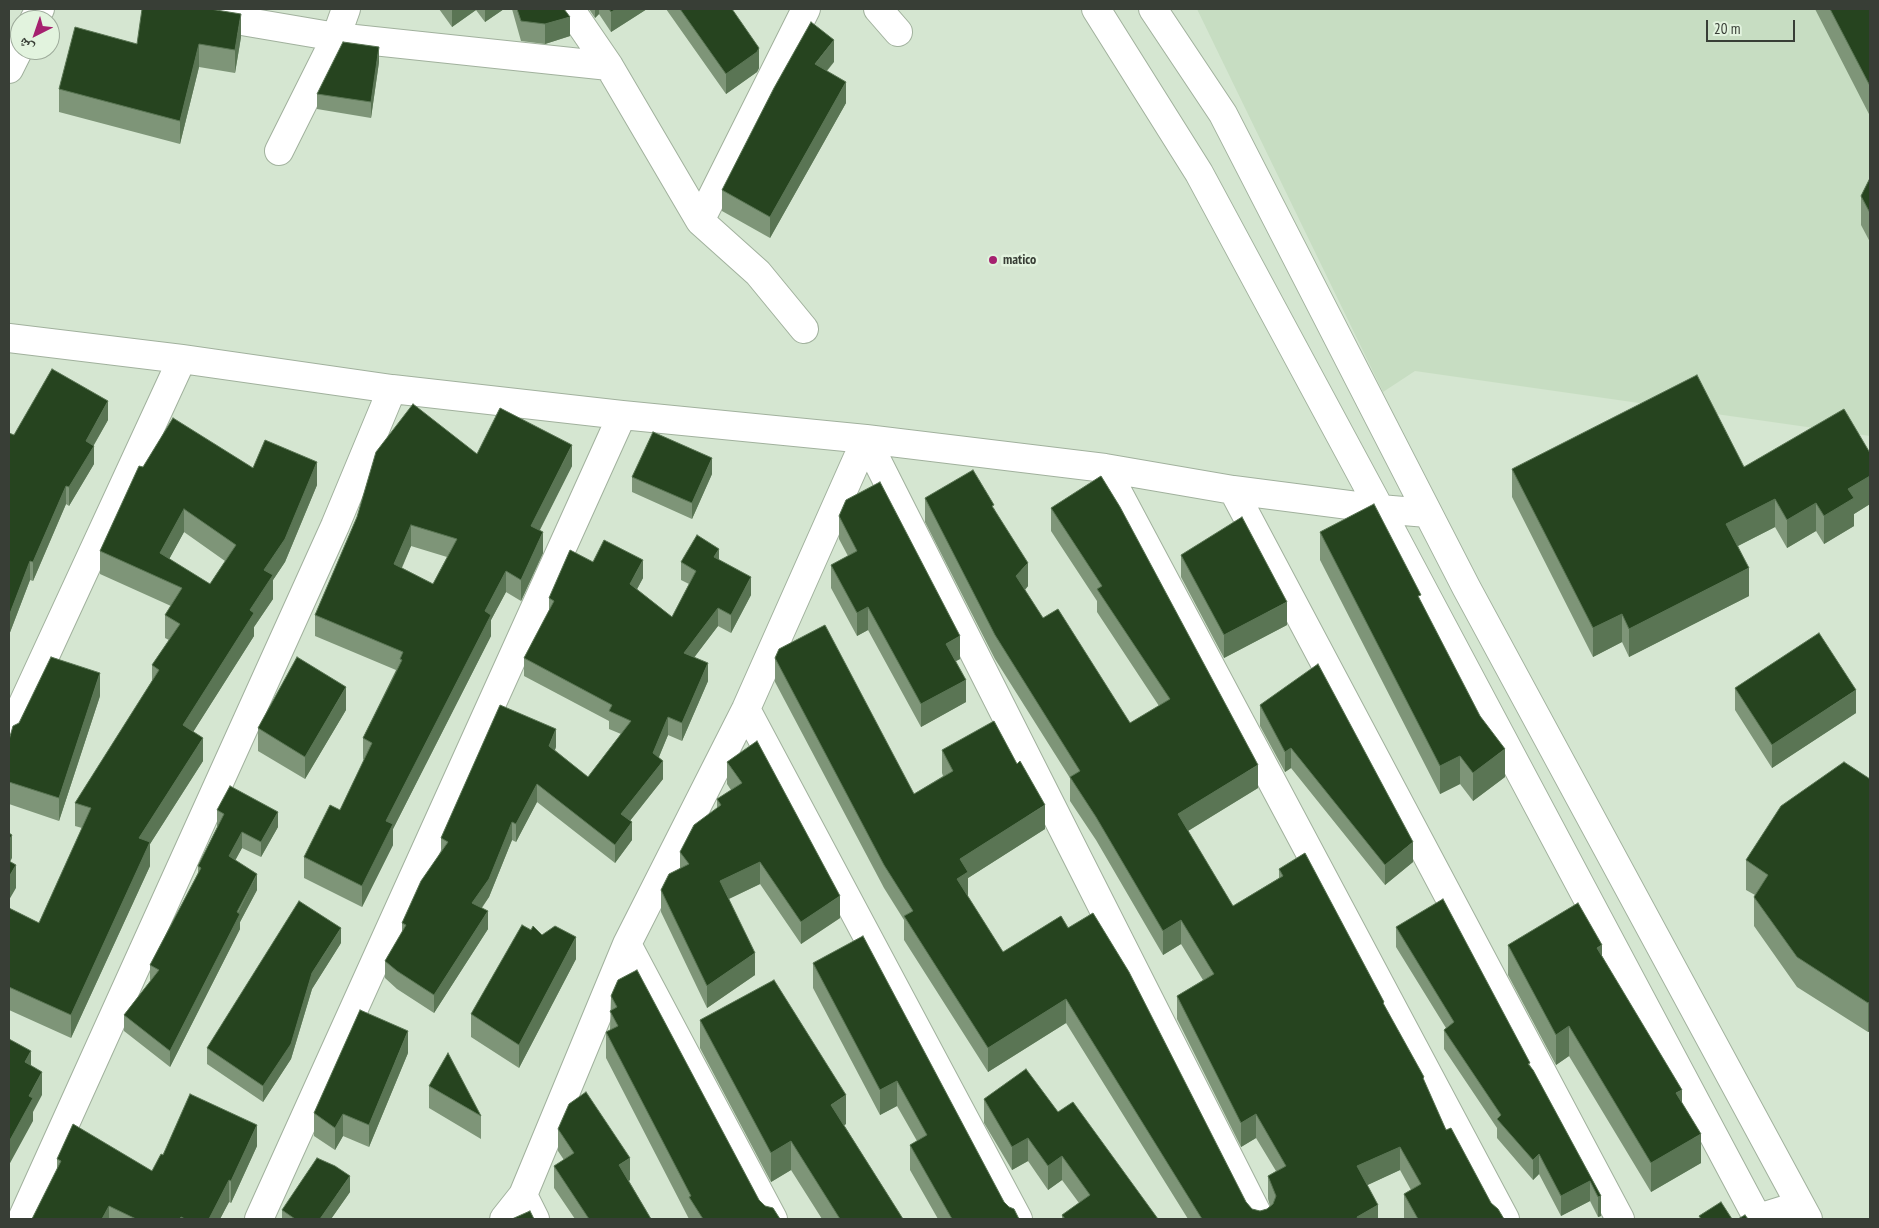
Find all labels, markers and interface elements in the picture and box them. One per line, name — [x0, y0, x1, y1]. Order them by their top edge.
north arrow — [10, 10, 60, 60]
scale bar — [1709, 10, 1798, 42]
text: 20 m — [1714, 19, 1740, 38]
text: ش — [14, 34, 37, 57]
place label: matico — [1003, 252, 1036, 268]
marker: matico — [987, 254, 999, 266]

